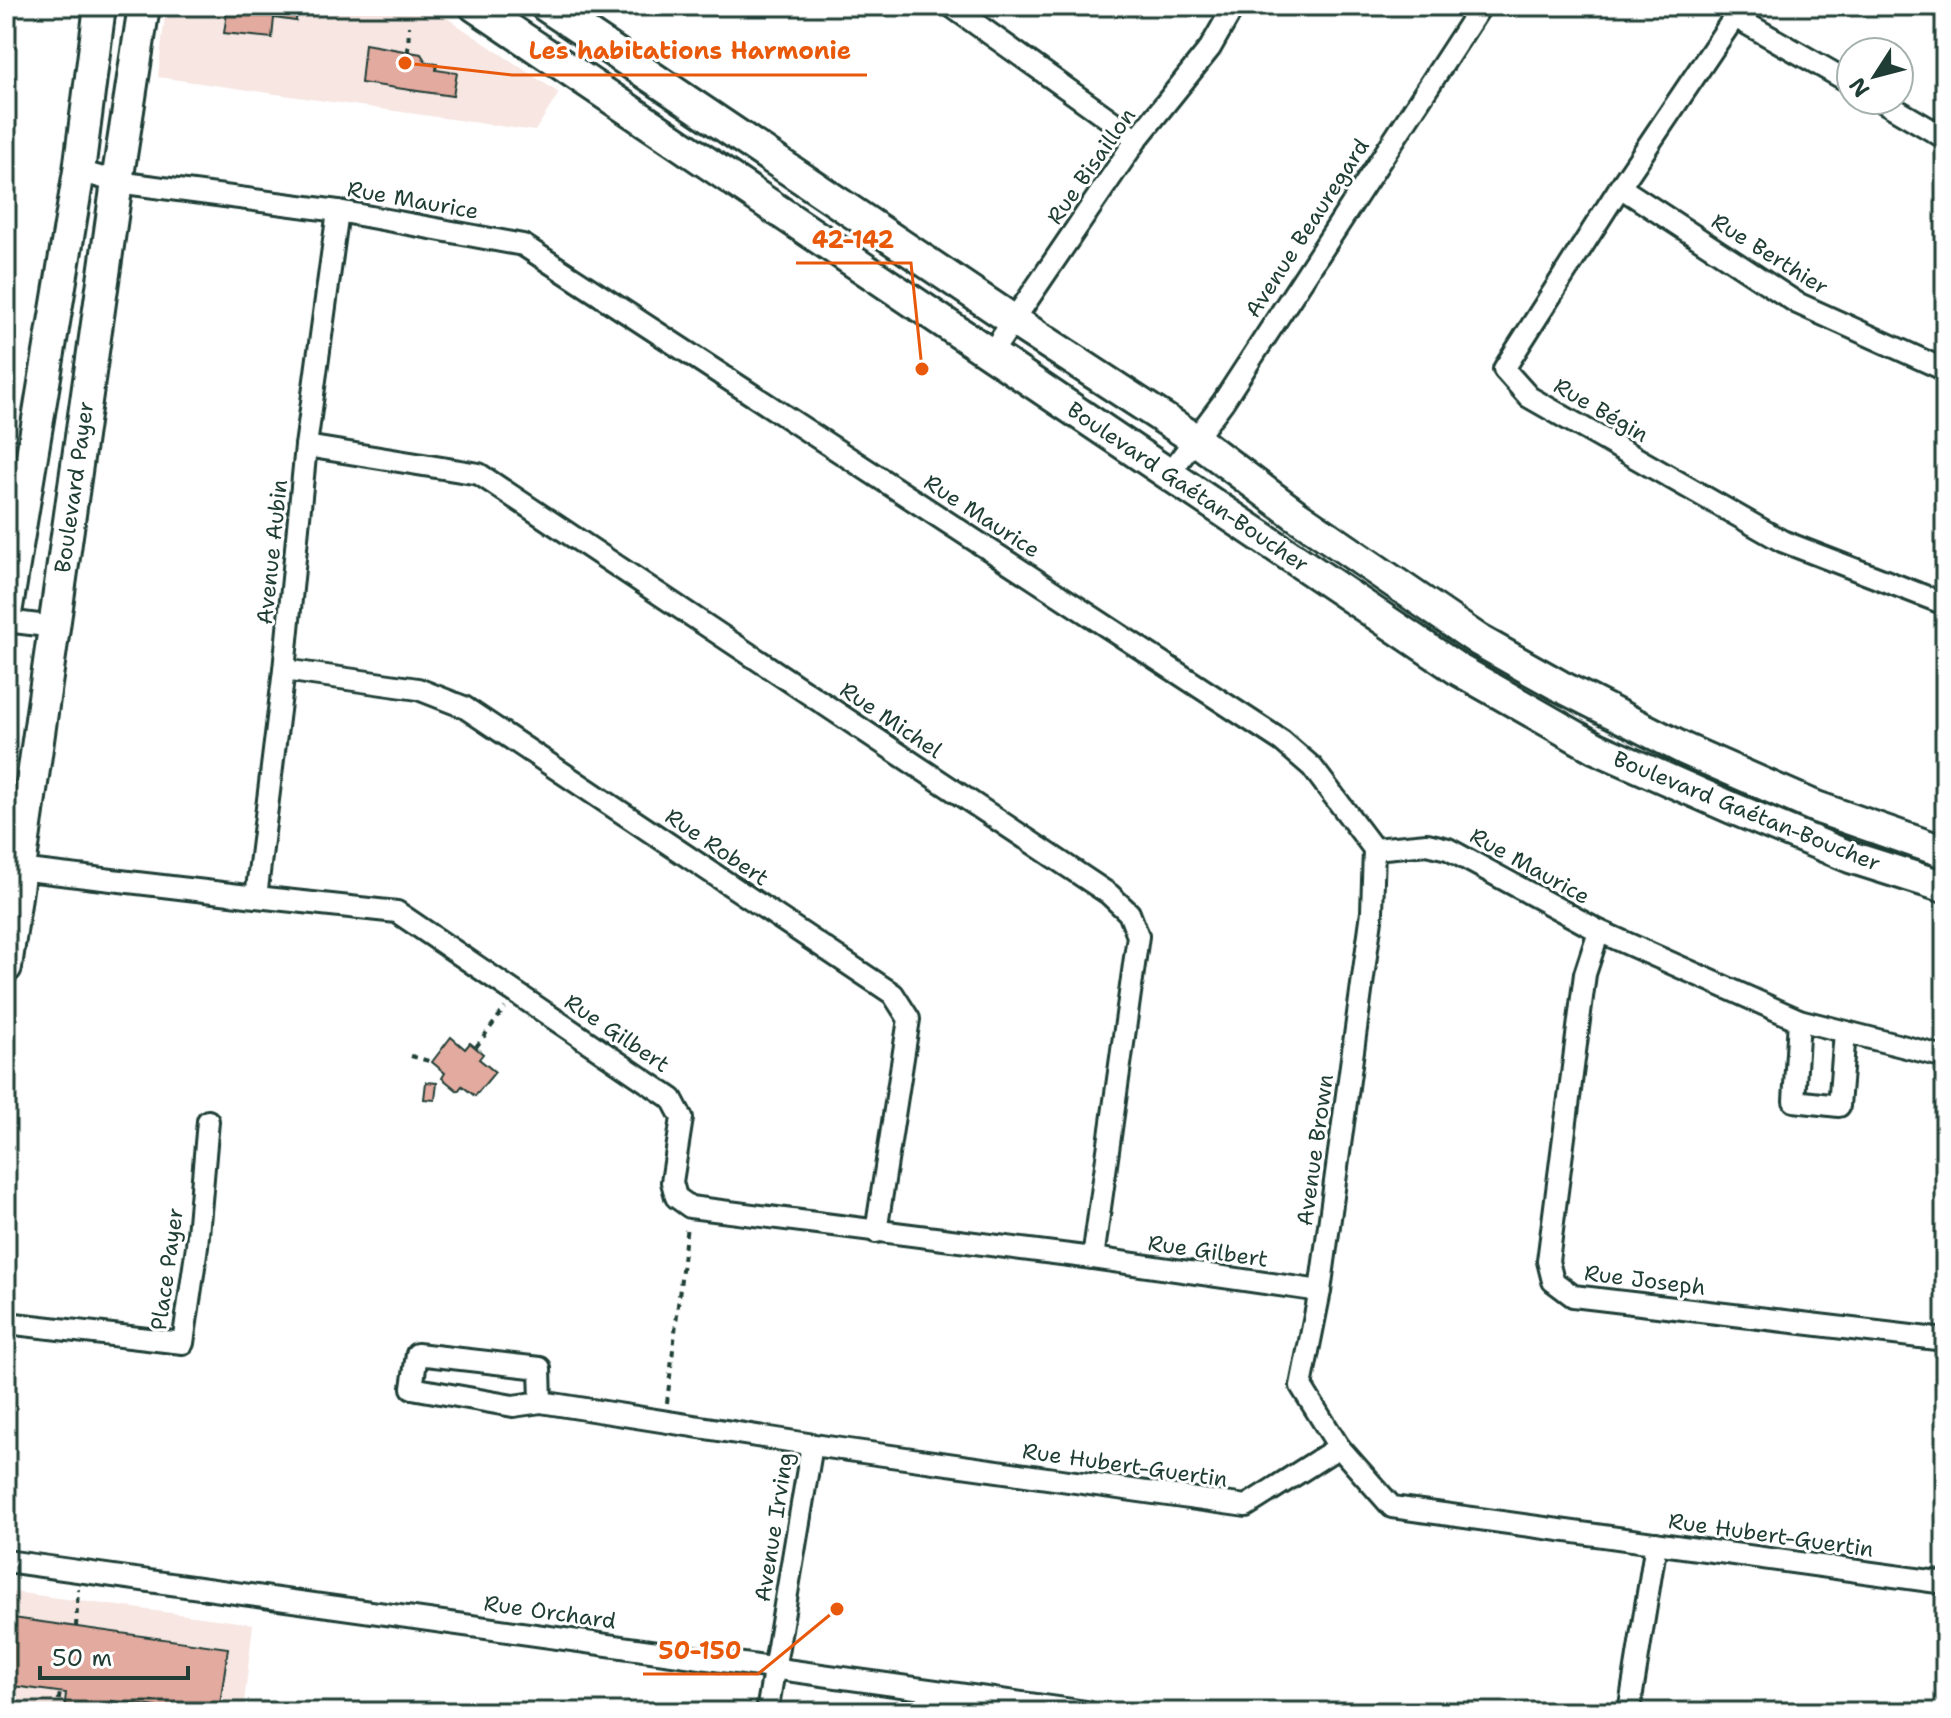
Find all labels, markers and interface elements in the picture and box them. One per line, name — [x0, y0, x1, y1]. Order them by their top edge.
callout: Les habitations Harmonie — [512, 27, 867, 75]
text: Les habitations Harmonie — [529, 35, 851, 67]
north arrow — [1835, 36, 1915, 116]
text: N — [1842, 72, 1876, 103]
street label: Rue Bisaillon — [1040, 102, 1142, 230]
street label: Avenue Beauregard — [1238, 133, 1376, 323]
street label: Rue Maurice — [345, 174, 481, 226]
street label: Rue Berthier — [1706, 207, 1834, 301]
callout: 42-142 — [796, 215, 911, 263]
text: 42-142 — [812, 224, 895, 256]
street label: Rue Bégin — [1548, 371, 1654, 449]
street label: Boulevard Gaétan-Boucher — [1061, 395, 1315, 579]
street label: Boulevard Payer — [48, 399, 100, 575]
street label: Rue Maurice — [918, 468, 1046, 564]
street label: Avenue Aubin — [250, 478, 294, 626]
street label: Rue Michel — [834, 675, 948, 765]
street label: Boulevard Gaétan-Boucher — [1609, 744, 1885, 878]
street label: Rue Robert — [659, 802, 775, 892]
street label: Rue Maurice — [1465, 821, 1595, 911]
street label: Rue Gilbert — [559, 987, 675, 1079]
street label: Avenue Brown — [1290, 1072, 1340, 1228]
street label: Place Payer — [144, 1206, 190, 1332]
street label: Rue Gilbert — [1146, 1228, 1270, 1274]
street label: Rue Joseph — [1583, 1258, 1707, 1302]
street label: Rue Hubert-Guertin — [1020, 1436, 1230, 1494]
street label: Avenue Irving — [748, 1450, 800, 1604]
street label: Rue Hubert-Guertin — [1666, 1506, 1876, 1564]
street label: Rue Orchard — [482, 1588, 618, 1636]
callout: 50-150 — [643, 1626, 758, 1674]
scale bar — [40, 1630, 188, 1680]
text: 50-150 — [658, 1635, 742, 1667]
text: 50 m — [52, 1642, 112, 1674]

